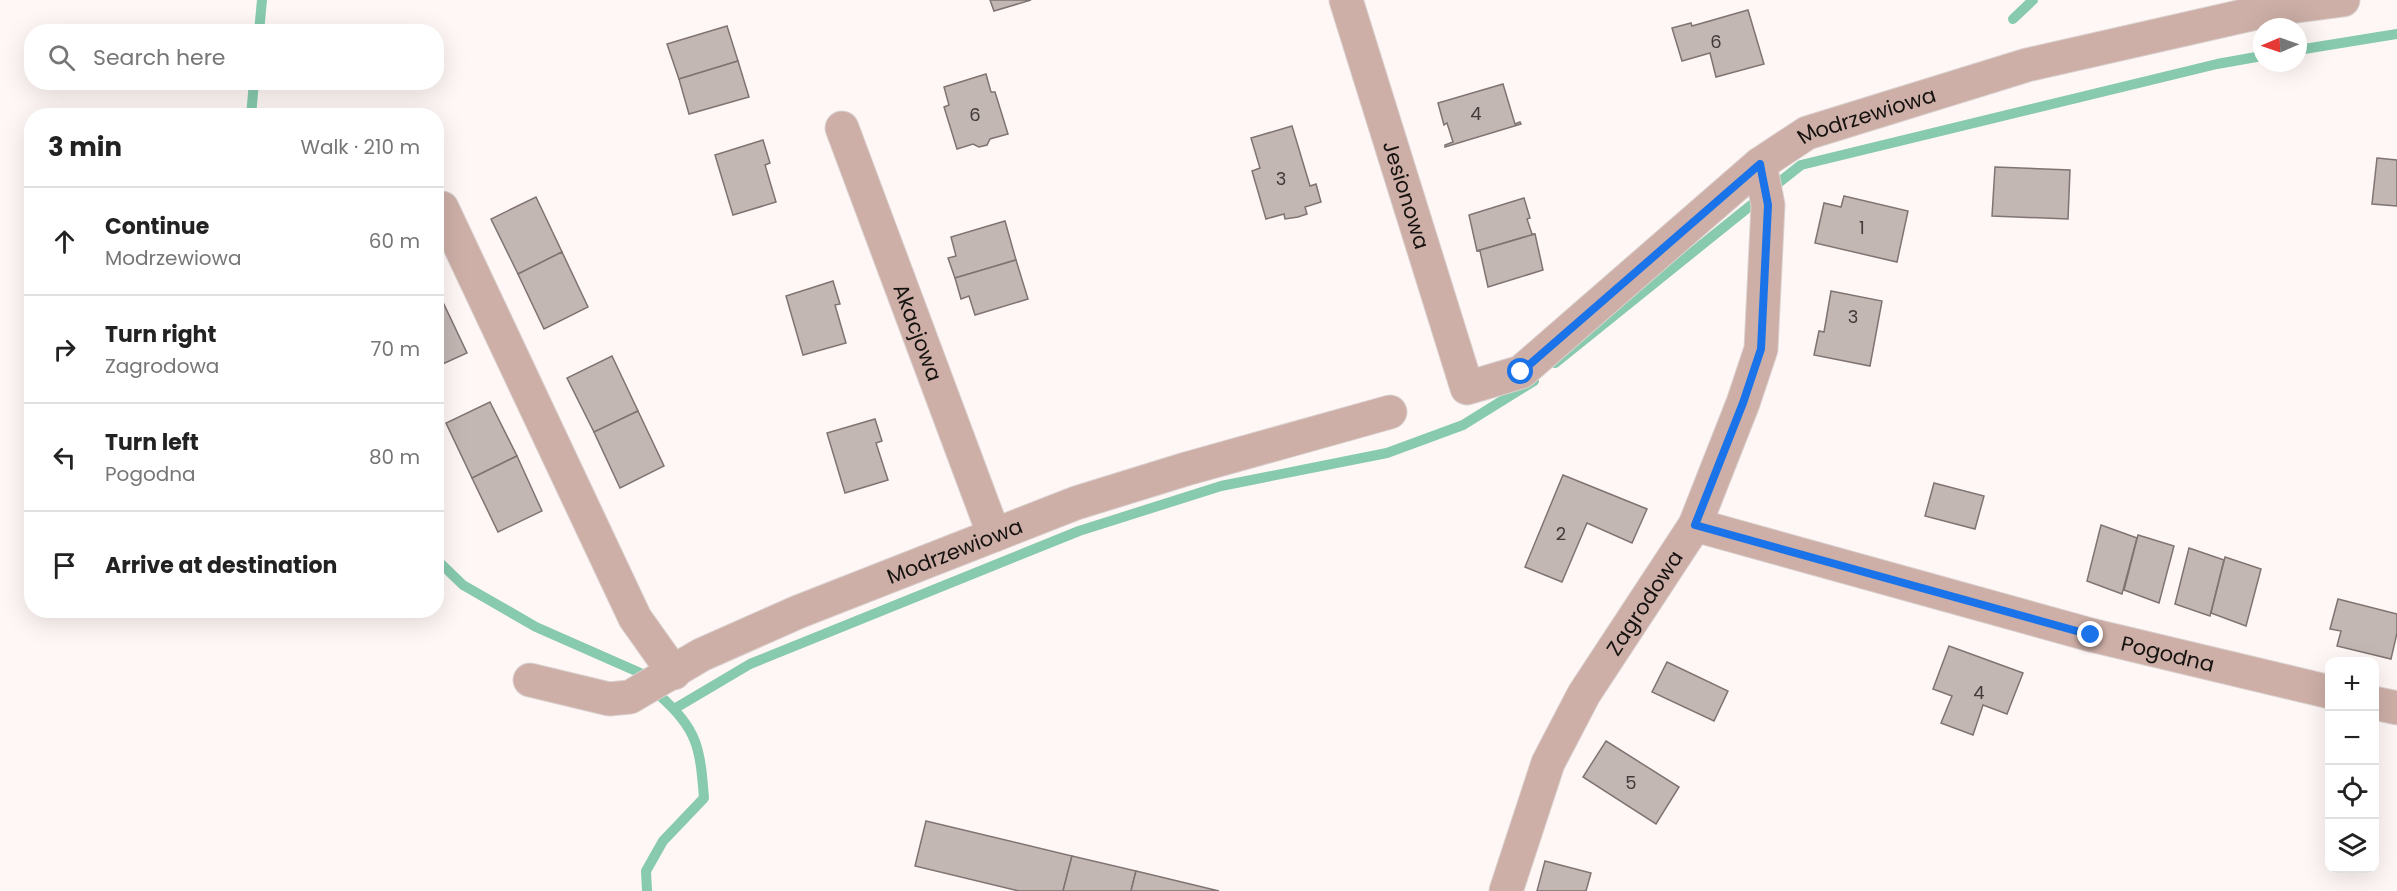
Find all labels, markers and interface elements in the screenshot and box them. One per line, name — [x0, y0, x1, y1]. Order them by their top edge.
north arrow — [2253, 18, 2307, 72]
search box — [24, 24, 444, 90]
house number: 6 — [1710, 29, 1722, 54]
icon: search — [45, 41, 78, 74]
text: Search here — [93, 42, 226, 73]
street label: Modrzewiowa — [1791, 80, 1939, 150]
house number: 4 — [1470, 101, 1482, 126]
house number: 6 — [969, 102, 981, 127]
text: 3 min — [48, 129, 122, 165]
text: Walk · 210 m — [300, 133, 420, 161]
street label: Jesionowa — [1376, 137, 1437, 253]
house number: 3 — [1276, 166, 1286, 191]
text: Continue — [105, 211, 209, 242]
house number: 1 — [1859, 215, 1865, 240]
icon: ahead — [48, 225, 81, 258]
text: 60 m — [369, 227, 420, 255]
text: Modrzewiowa — [105, 244, 242, 272]
street label: Akacjowa — [887, 279, 950, 385]
house number: 3 — [1848, 304, 1858, 329]
text: Turn right — [105, 319, 216, 350]
icon: right — [48, 333, 81, 366]
text: 70 m — [371, 335, 420, 363]
text: Zagrodowa — [105, 352, 219, 380]
route start — [1507, 358, 1533, 384]
text: Turn left — [105, 427, 199, 458]
icon: left — [48, 441, 81, 474]
text: 80 m — [369, 443, 420, 471]
text: Pogodna — [105, 460, 196, 488]
street label: Modrzewiowa — [882, 511, 1027, 590]
house number: 2 — [1556, 521, 1566, 546]
street label: Zagrodowa — [1599, 544, 1689, 661]
icon: arrive — [48, 549, 81, 582]
text: Arrive at destination — [105, 550, 337, 581]
route end — [2077, 621, 2103, 647]
street label: Pogodna — [2118, 628, 2217, 678]
map controls — [2325, 657, 2379, 873]
button: + — [2325, 657, 2379, 711]
house number: 4 — [1973, 680, 1985, 705]
button: − — [2325, 711, 2379, 765]
button: locate — [2325, 765, 2379, 819]
house number: 5 — [1625, 770, 1637, 795]
button: layers — [2325, 819, 2379, 873]

